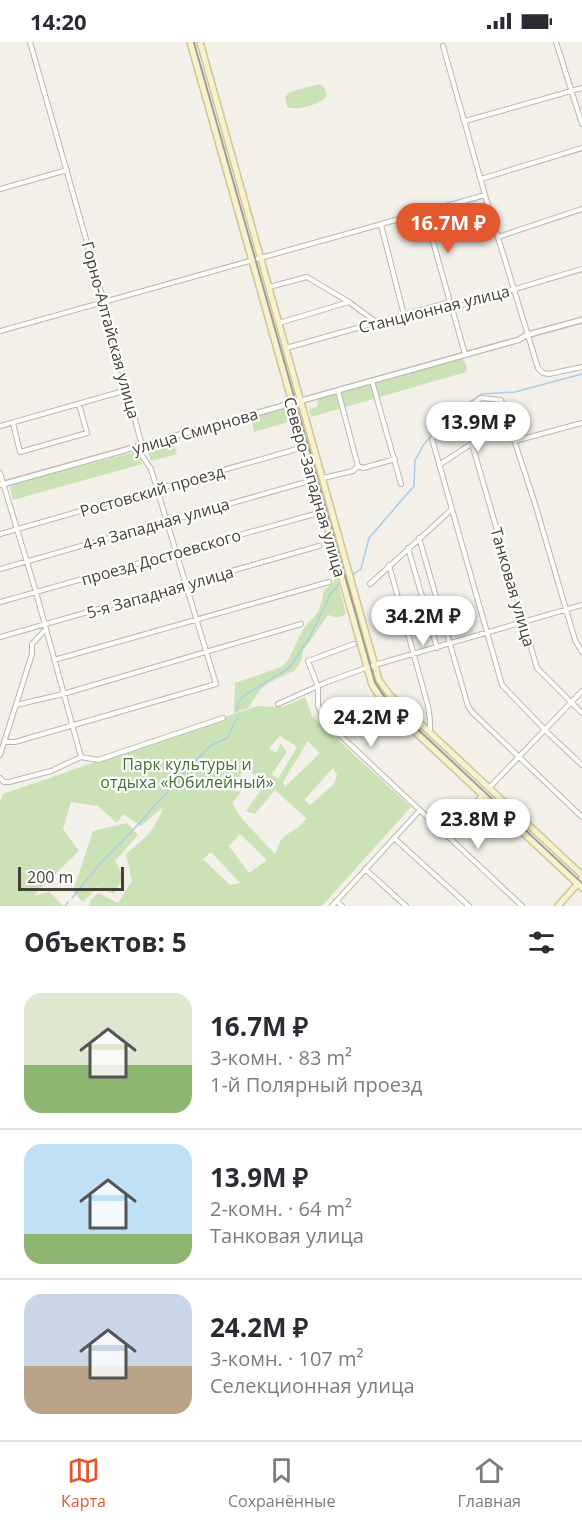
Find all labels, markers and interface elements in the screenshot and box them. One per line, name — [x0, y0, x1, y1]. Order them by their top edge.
text: 14:20 — [30, 6, 87, 36]
pin: 16.7M ₽ — [393, 203, 503, 254]
text: 16.7M ₽ — [410, 209, 486, 236]
street label: Горно-Алтайская улица — [77, 239, 145, 421]
street label: Станционная улица — [356, 280, 512, 338]
street label: Северо-Западная улица — [279, 394, 351, 580]
pin: 13.9M ₽ — [423, 402, 533, 453]
street label: улица Смирнова — [129, 403, 261, 459]
text: 13.9M ₽ — [440, 408, 516, 435]
street label: Ростовский проезд — [77, 460, 227, 522]
street label: 4-я Западная улица — [80, 493, 232, 555]
street label: проезд Достоевского — [79, 524, 243, 590]
street label: Танковая улица — [485, 525, 541, 649]
street label: 5-я Западная улица — [84, 561, 236, 623]
pin: 34.2M ₽ — [368, 596, 478, 647]
text: 34.2M ₽ — [385, 602, 461, 629]
pin: 24.2M ₽ — [316, 697, 426, 748]
text: 24.2M ₽ — [333, 703, 409, 730]
park label: Парк культуры и отдыха «Юбилейный» — [100, 753, 274, 793]
pin: 23.8M ₽ — [423, 799, 533, 850]
text: 23.8M ₽ — [440, 805, 516, 832]
scale bar — [18, 864, 124, 892]
text: 200 m — [27, 866, 73, 888]
text: Объектов: 5 — [24, 924, 187, 960]
icon: filters — [525, 926, 558, 959]
text: 16.7M ₽ — [210, 1008, 308, 1044]
icon: home — [72, 1017, 144, 1089]
text: 3-комн. · 83 m² — [210, 1044, 352, 1071]
text: 1-й Полярный проезд — [210, 1071, 422, 1098]
text: 13.9M ₽ — [210, 1159, 308, 1195]
icon: home — [72, 1168, 144, 1240]
text: 2-комн. · 64 m² — [210, 1195, 352, 1222]
text: Танковая улица — [210, 1222, 364, 1249]
text: 24.2M ₽ — [210, 1309, 308, 1345]
icon: home — [72, 1318, 144, 1390]
text: 3-комн. · 107 m² — [210, 1345, 363, 1372]
text: Селекционная улица — [210, 1372, 415, 1399]
tab: Карта — [61, 1454, 106, 1512]
tab: Сохранённые — [228, 1454, 335, 1512]
tab: Главная — [457, 1454, 521, 1512]

